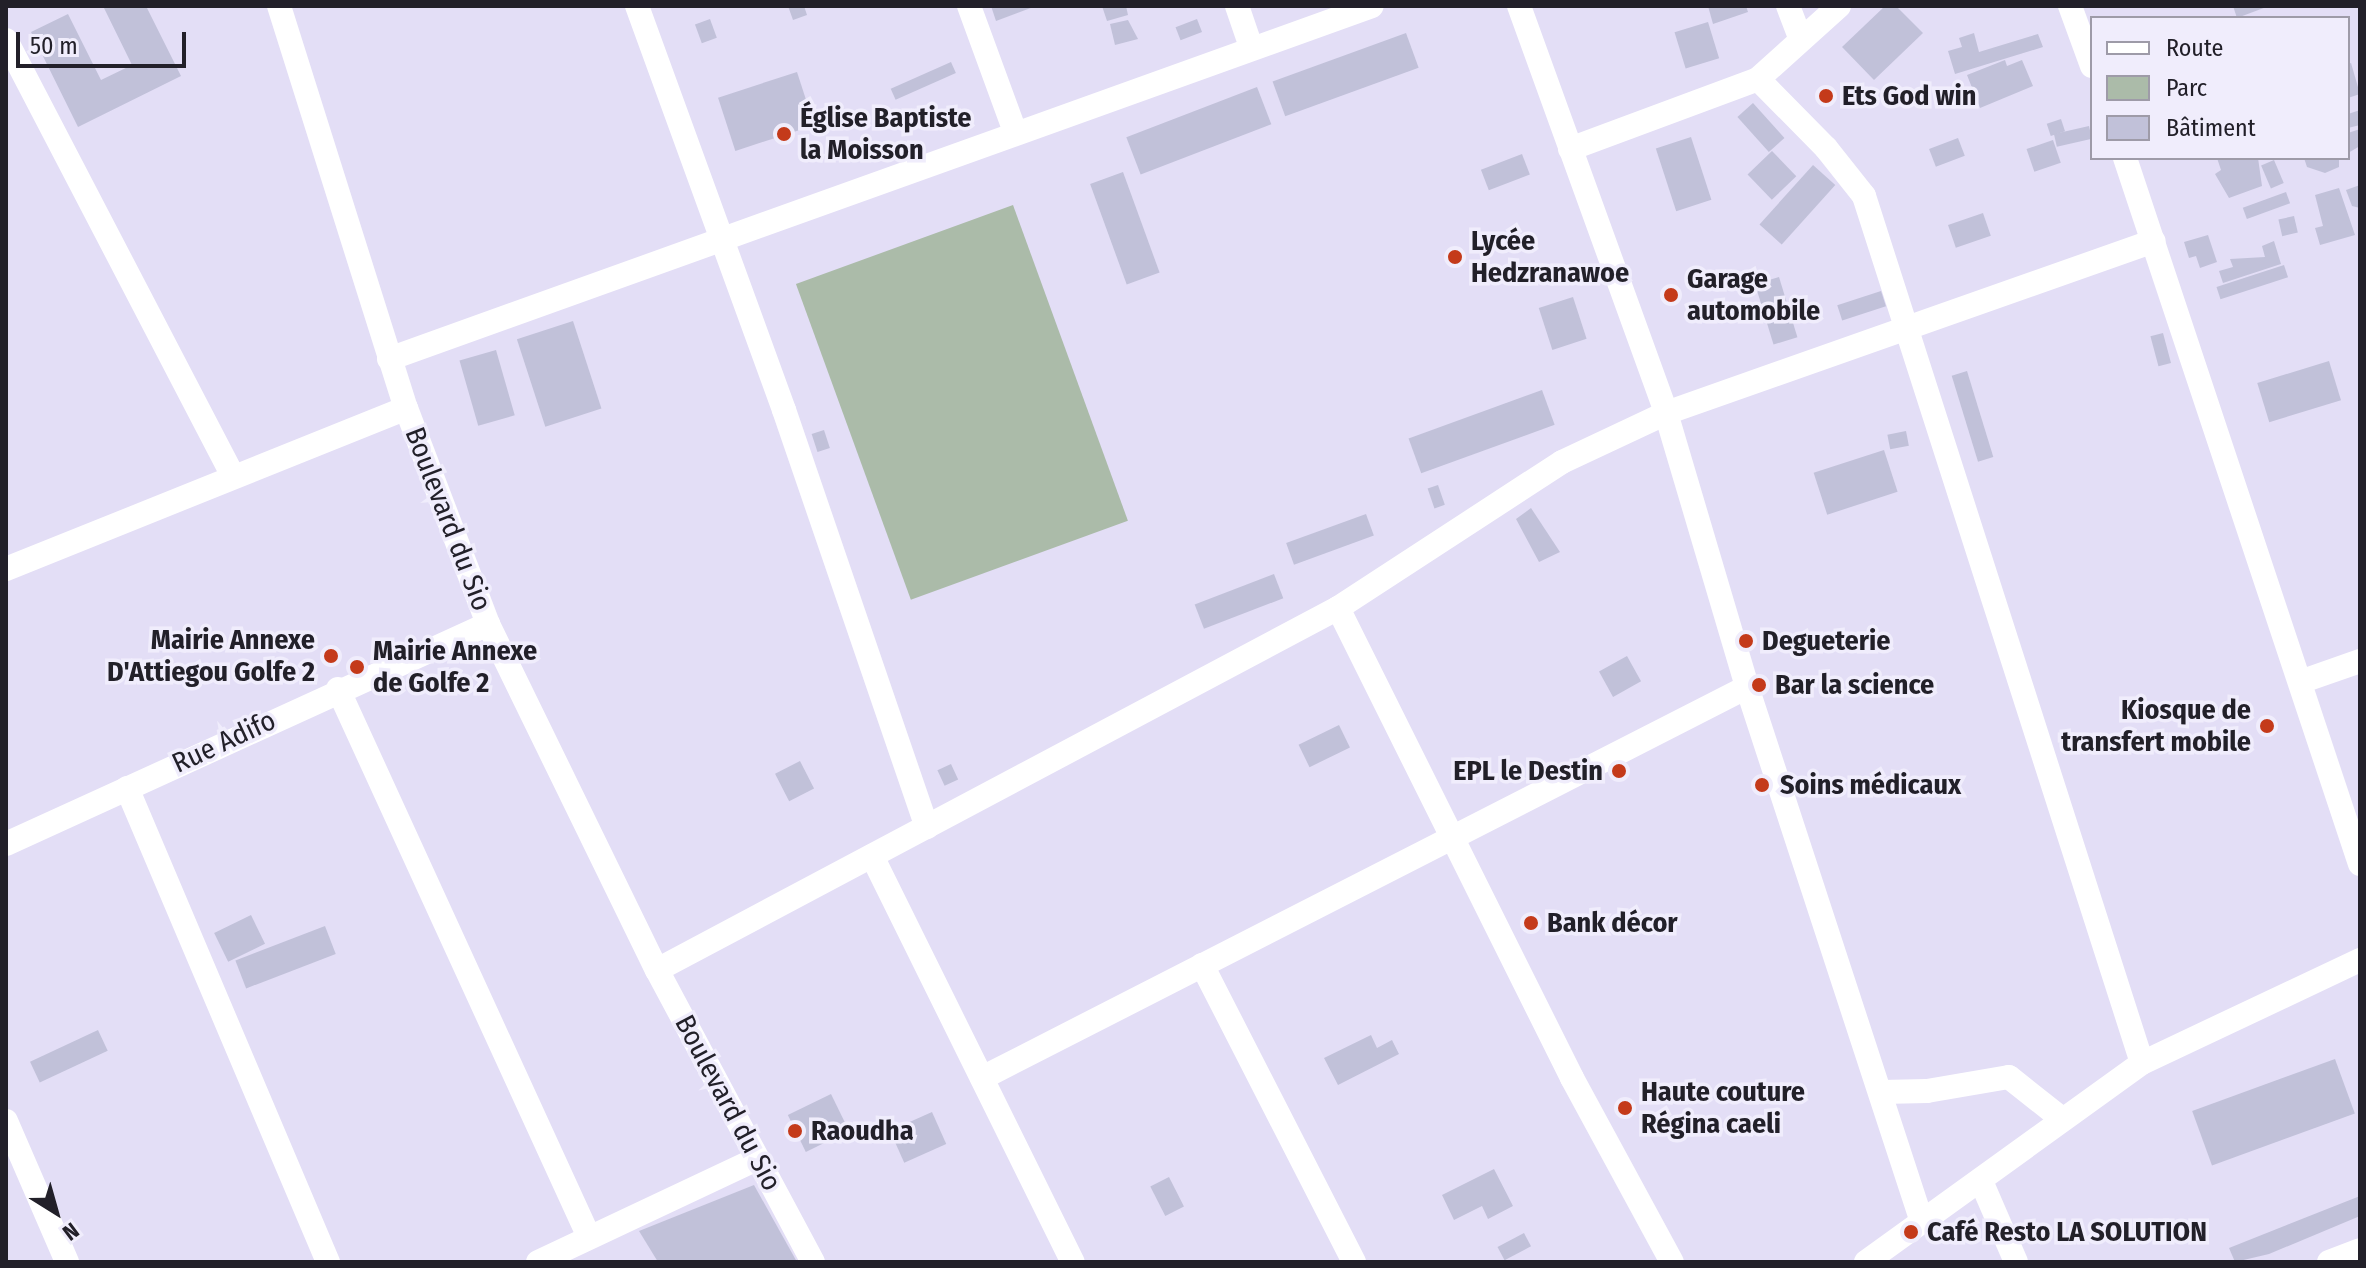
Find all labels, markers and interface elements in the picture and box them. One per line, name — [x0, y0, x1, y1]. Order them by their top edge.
scale bar — [20, 16, 190, 66]
legend — [2090, 16, 2350, 160]
text: 50 m — [30, 32, 78, 60]
text: Route — [2166, 34, 2223, 62]
text: Parc — [2166, 74, 2207, 102]
place label: Ets God win — [1842, 79, 1976, 113]
marker: Ets God win — [1817, 87, 1835, 105]
place label: Église Baptiste la Moisson — [800, 101, 971, 167]
text: Bâtiment — [2166, 114, 2256, 142]
marker: Église Baptiste la Moisson — [775, 125, 793, 143]
place label: Lycée Hedzranawoe — [1471, 224, 1629, 290]
marker: Lycée Hedzranawoe — [1446, 248, 1464, 266]
place label: Garage automobile — [1687, 262, 1820, 328]
marker: Garage automobile — [1662, 286, 1680, 304]
street label: Boulevard du Sio — [398, 422, 498, 616]
place label: Mairie Annexe D'Attiegou Golfe 2 — [107, 623, 315, 689]
place label: Degueterie — [1762, 624, 1890, 658]
marker: Degueterie — [1737, 632, 1755, 650]
place label: Mairie Annexe de Golfe 2 — [373, 634, 537, 700]
marker: Mairie Annexe D'Attiegou Golfe 2 — [322, 647, 340, 665]
marker: Mairie Annexe de Golfe 2 — [348, 658, 366, 676]
place label: Bar la science — [1775, 668, 1934, 702]
marker: Bar la science — [1750, 676, 1768, 694]
place label: Kiosque de transfert mobile — [2061, 693, 2251, 759]
street label: Rue Adifo — [167, 704, 281, 780]
marker: Kiosque de transfert mobile — [2258, 717, 2276, 735]
place label: EPL le Destin — [1453, 754, 1603, 788]
marker: EPL le Destin — [1610, 762, 1628, 780]
place label: Soins médicaux — [1780, 768, 1961, 802]
marker: Soins médicaux — [1751, 774, 1773, 796]
place label: Bank décor — [1547, 906, 1678, 940]
marker: Bank décor — [1522, 914, 1540, 932]
street label: Boulevard du Sio — [668, 1009, 788, 1197]
place label: Haute couture Régina caeli — [1641, 1075, 1805, 1141]
marker: Haute couture Régina caeli — [1616, 1099, 1634, 1117]
place label: Raoudha — [811, 1114, 914, 1148]
marker: Raoudha — [786, 1122, 804, 1140]
north arrow — [16, 1172, 96, 1252]
place label: Café Resto LA SOLUTION — [1927, 1215, 2207, 1249]
text: N — [57, 1217, 84, 1246]
marker: Café Resto LA SOLUTION — [1902, 1223, 1920, 1241]

